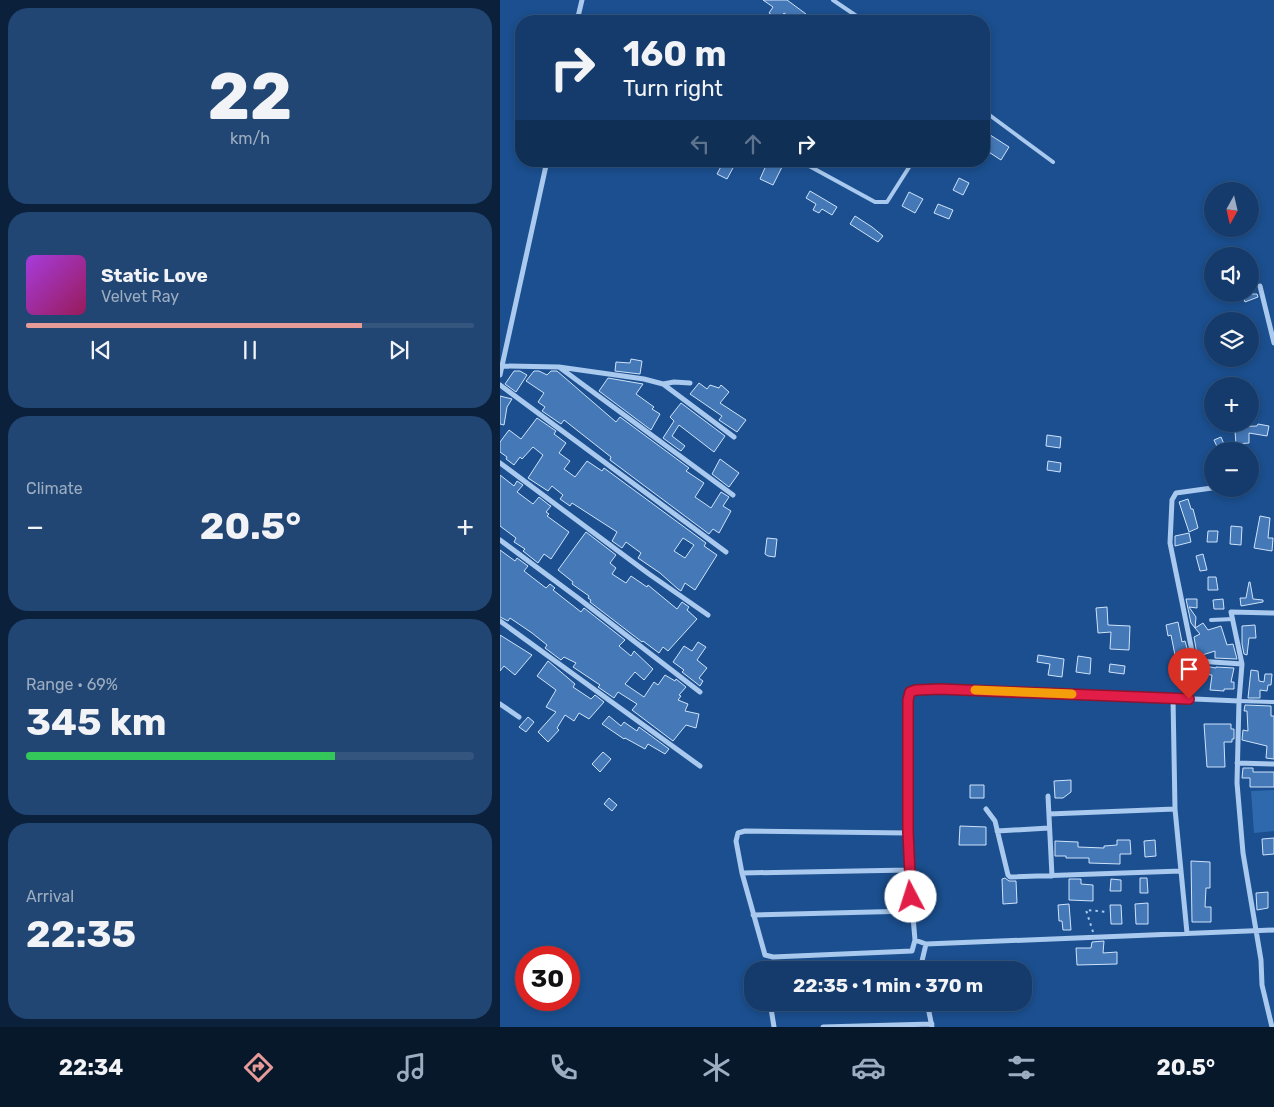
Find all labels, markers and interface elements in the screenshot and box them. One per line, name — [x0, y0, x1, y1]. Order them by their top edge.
text: 160 m — [623, 33, 727, 75]
icon: right — [540, 35, 605, 100]
text: 22 — [208, 58, 292, 135]
text: Turn right — [623, 75, 723, 102]
text: km/h — [230, 129, 270, 148]
icon: left — [686, 130, 714, 158]
icon: ahead — [739, 130, 767, 158]
icon: right — [792, 130, 820, 158]
north arrow — [1204, 182, 1259, 238]
map controls — [1204, 182, 1259, 497]
button: sound — [1204, 247, 1259, 302]
text: Static Love — [101, 264, 208, 287]
text: Velvet Ray — [101, 287, 179, 306]
button: layers — [1204, 312, 1259, 367]
icon: previous — [87, 336, 115, 364]
icon: pause — [236, 336, 264, 364]
icon: next — [385, 336, 413, 364]
button: + — [1204, 377, 1259, 432]
button: − — [1204, 442, 1259, 497]
text: Climate — [26, 479, 83, 498]
text: 20.5° — [200, 503, 301, 549]
text: − — [26, 510, 44, 543]
text: + — [457, 510, 474, 543]
pin — [1168, 648, 1210, 699]
icon: arrive — [1175, 655, 1203, 683]
text: Range · 69% — [26, 675, 118, 694]
text: 345 km — [26, 699, 167, 745]
position arrow — [884, 870, 936, 922]
text: Arrival — [26, 887, 74, 906]
text: 22:35 — [26, 911, 136, 957]
speed limit sign: 30 — [515, 946, 580, 1011]
text: 22:35 · 1 min · 370 m — [793, 974, 983, 997]
icon: directions — [241, 1050, 276, 1085]
icon: music — [394, 1050, 429, 1085]
icon: phone — [546, 1050, 581, 1085]
icon: climate — [699, 1050, 734, 1085]
icon: car — [851, 1050, 886, 1085]
icon: filters — [1004, 1050, 1039, 1085]
text: 22:34 — [59, 1054, 123, 1081]
text: 20.5° — [1157, 1054, 1215, 1081]

